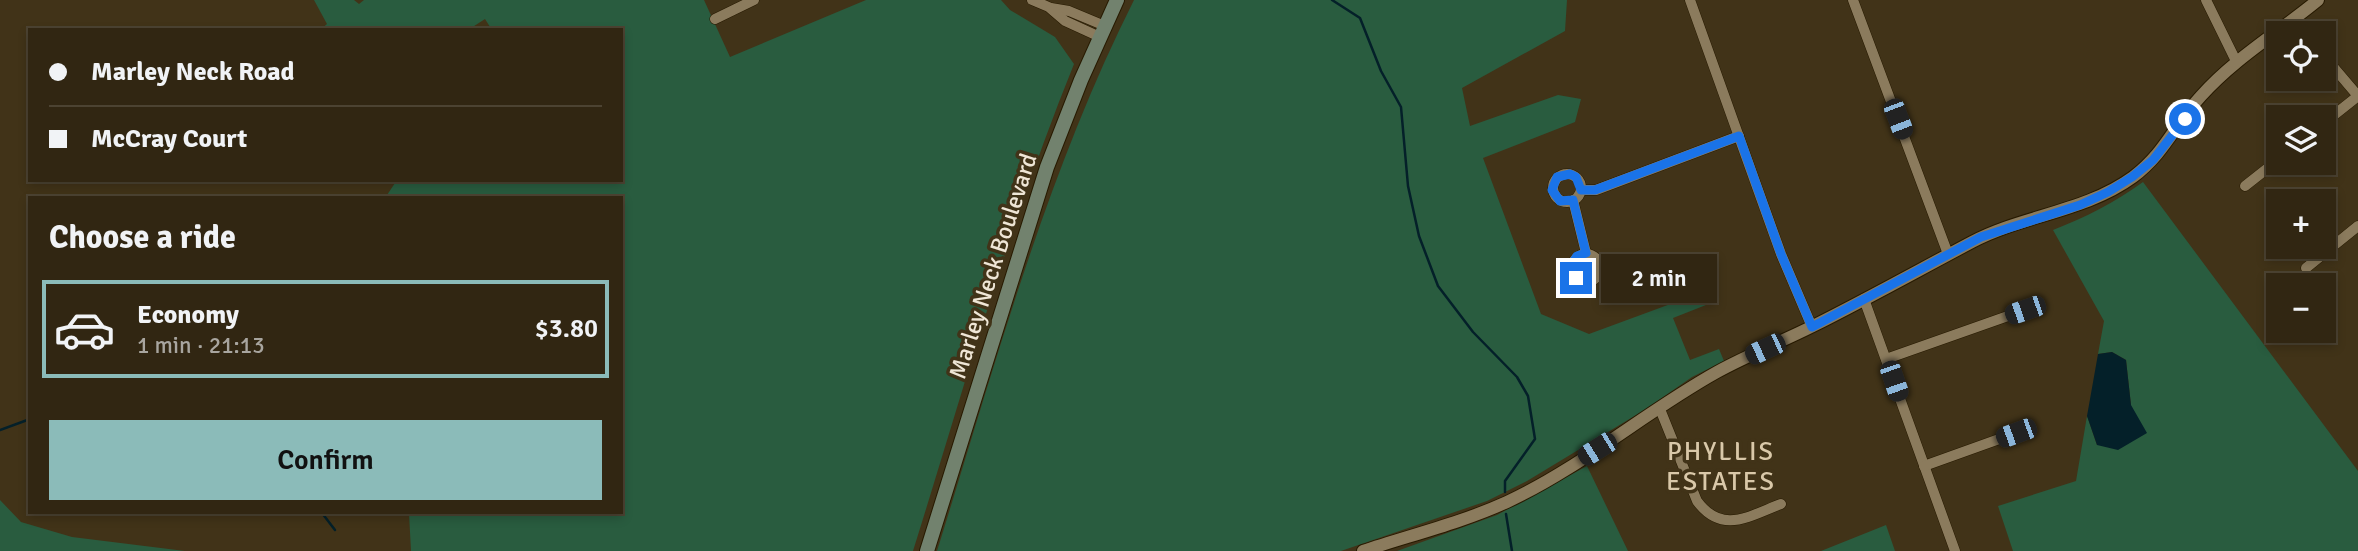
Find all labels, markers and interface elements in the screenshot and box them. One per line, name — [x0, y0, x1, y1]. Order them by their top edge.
map controls — [2266, 21, 2336, 343]
button: locate — [2266, 21, 2336, 91]
text: Marley Neck Road — [91, 56, 295, 88]
car — [1881, 96, 1916, 142]
route start — [2169, 103, 2201, 135]
button: layers — [2266, 105, 2336, 175]
text: McCray Court — [91, 123, 247, 155]
street label: Marley Neck Boulevard — [942, 149, 1044, 383]
button: + — [2266, 189, 2336, 259]
text: Choose a ride — [49, 218, 236, 257]
callout: 2 min — [1600, 254, 1716, 302]
route end — [1560, 262, 1592, 294]
text: 2 min — [1631, 264, 1687, 293]
button: − — [2266, 273, 2336, 343]
car — [2002, 293, 2049, 327]
icon: car — [53, 298, 116, 361]
text: Economy — [137, 299, 239, 331]
text: $3.80 — [535, 313, 598, 345]
text: 1 min · 21:13 — [137, 331, 265, 360]
car — [1742, 331, 1789, 367]
car — [1878, 358, 1911, 404]
car — [1993, 416, 2040, 450]
button: Confirm — [49, 420, 602, 500]
car — [1574, 429, 1621, 469]
district label: PHYLLIS ESTATES — [1666, 436, 1776, 498]

